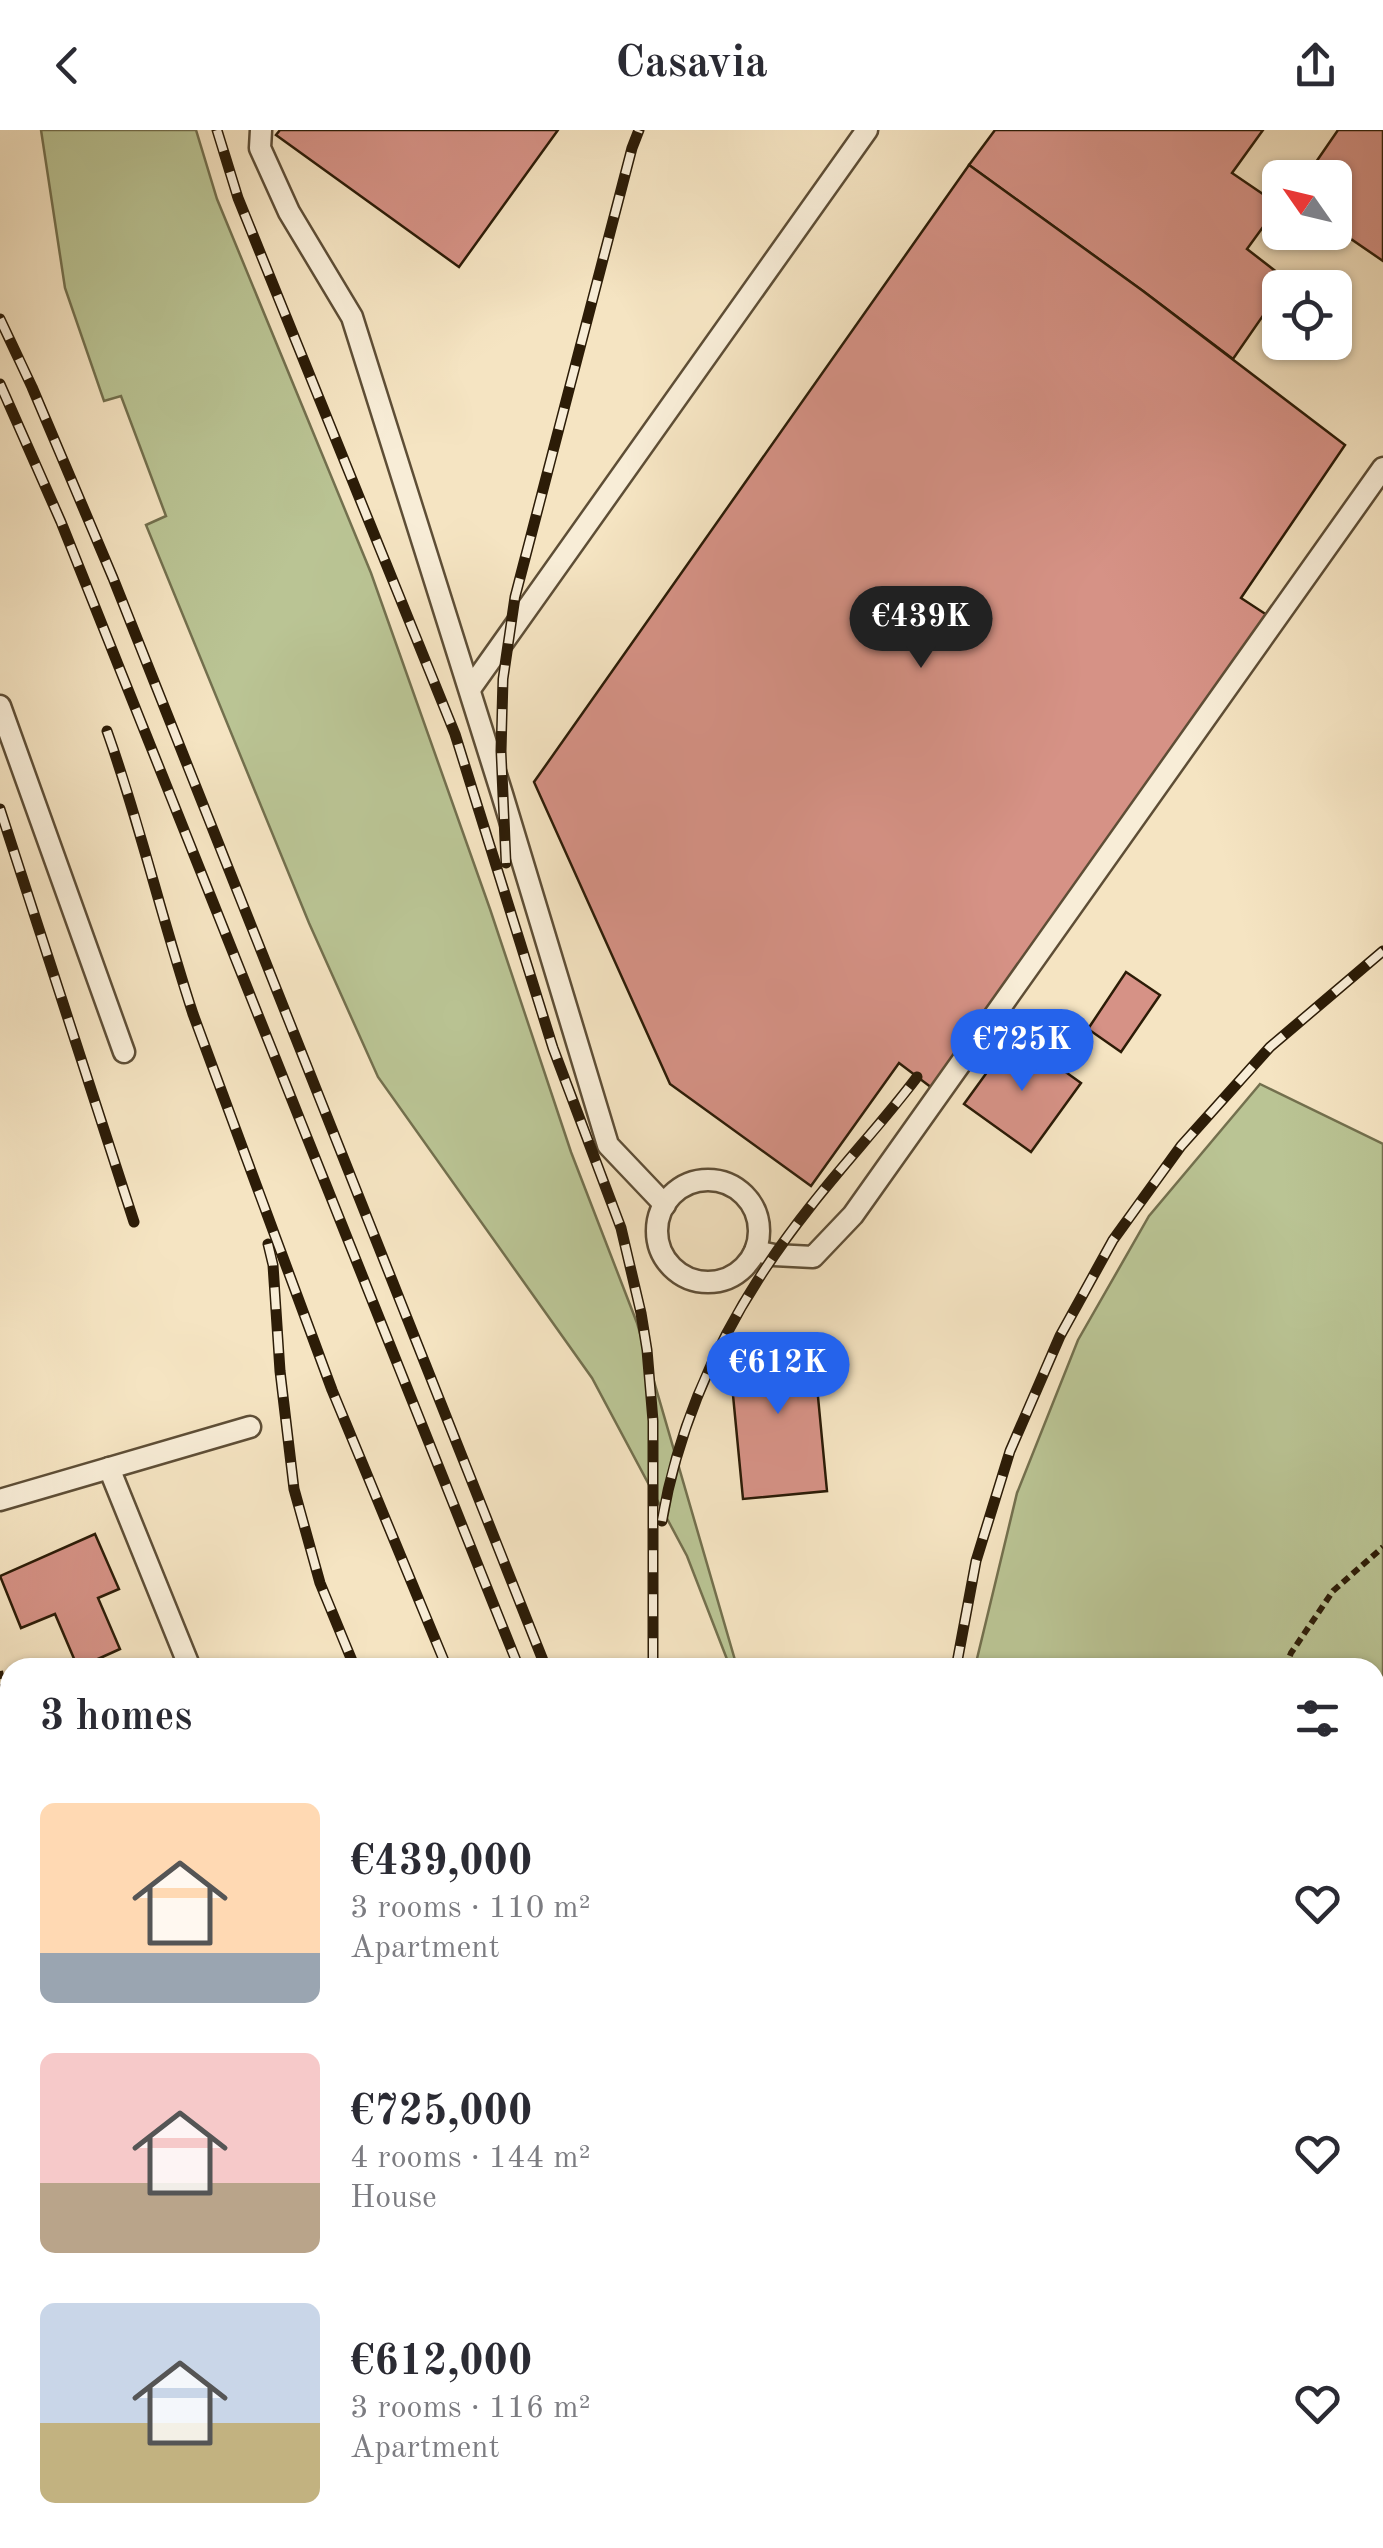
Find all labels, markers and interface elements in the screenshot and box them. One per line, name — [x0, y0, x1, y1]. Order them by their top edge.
icon: back — [40, 38, 95, 93]
icon: share — [1288, 38, 1343, 93]
text: Casavia — [615, 42, 768, 87]
north arrow — [1262, 160, 1352, 250]
map controls — [1262, 160, 1352, 360]
button: locate — [1262, 270, 1352, 360]
pin: €439K — [851, 586, 991, 671]
text: €439K — [872, 602, 970, 634]
pin: €725K — [952, 1009, 1092, 1094]
text: €725K — [973, 1025, 1071, 1057]
pin: €612K — [708, 1332, 848, 1417]
text: €612K — [729, 1348, 827, 1380]
icon: filters — [1290, 1691, 1345, 1746]
text: 3 homes — [40, 1697, 192, 1739]
text: €439,000 — [350, 1842, 532, 1884]
icon: home — [120, 1843, 240, 1963]
icon: heart — [1290, 1876, 1345, 1931]
text: 3 rooms · 110 m² — [350, 1893, 591, 1925]
text: Apartment — [350, 1933, 500, 1965]
text: €725,000 — [350, 2092, 532, 2134]
icon: home — [120, 2093, 240, 2213]
icon: heart — [1290, 2126, 1345, 2181]
text: 4 rooms · 144 m² — [350, 2143, 591, 2175]
text: House — [350, 2183, 437, 2215]
text: €612,000 — [350, 2342, 532, 2384]
icon: home — [120, 2343, 240, 2463]
icon: heart — [1290, 2376, 1345, 2431]
text: 3 rooms · 116 m² — [350, 2393, 591, 2425]
text: Apartment — [350, 2433, 500, 2465]

